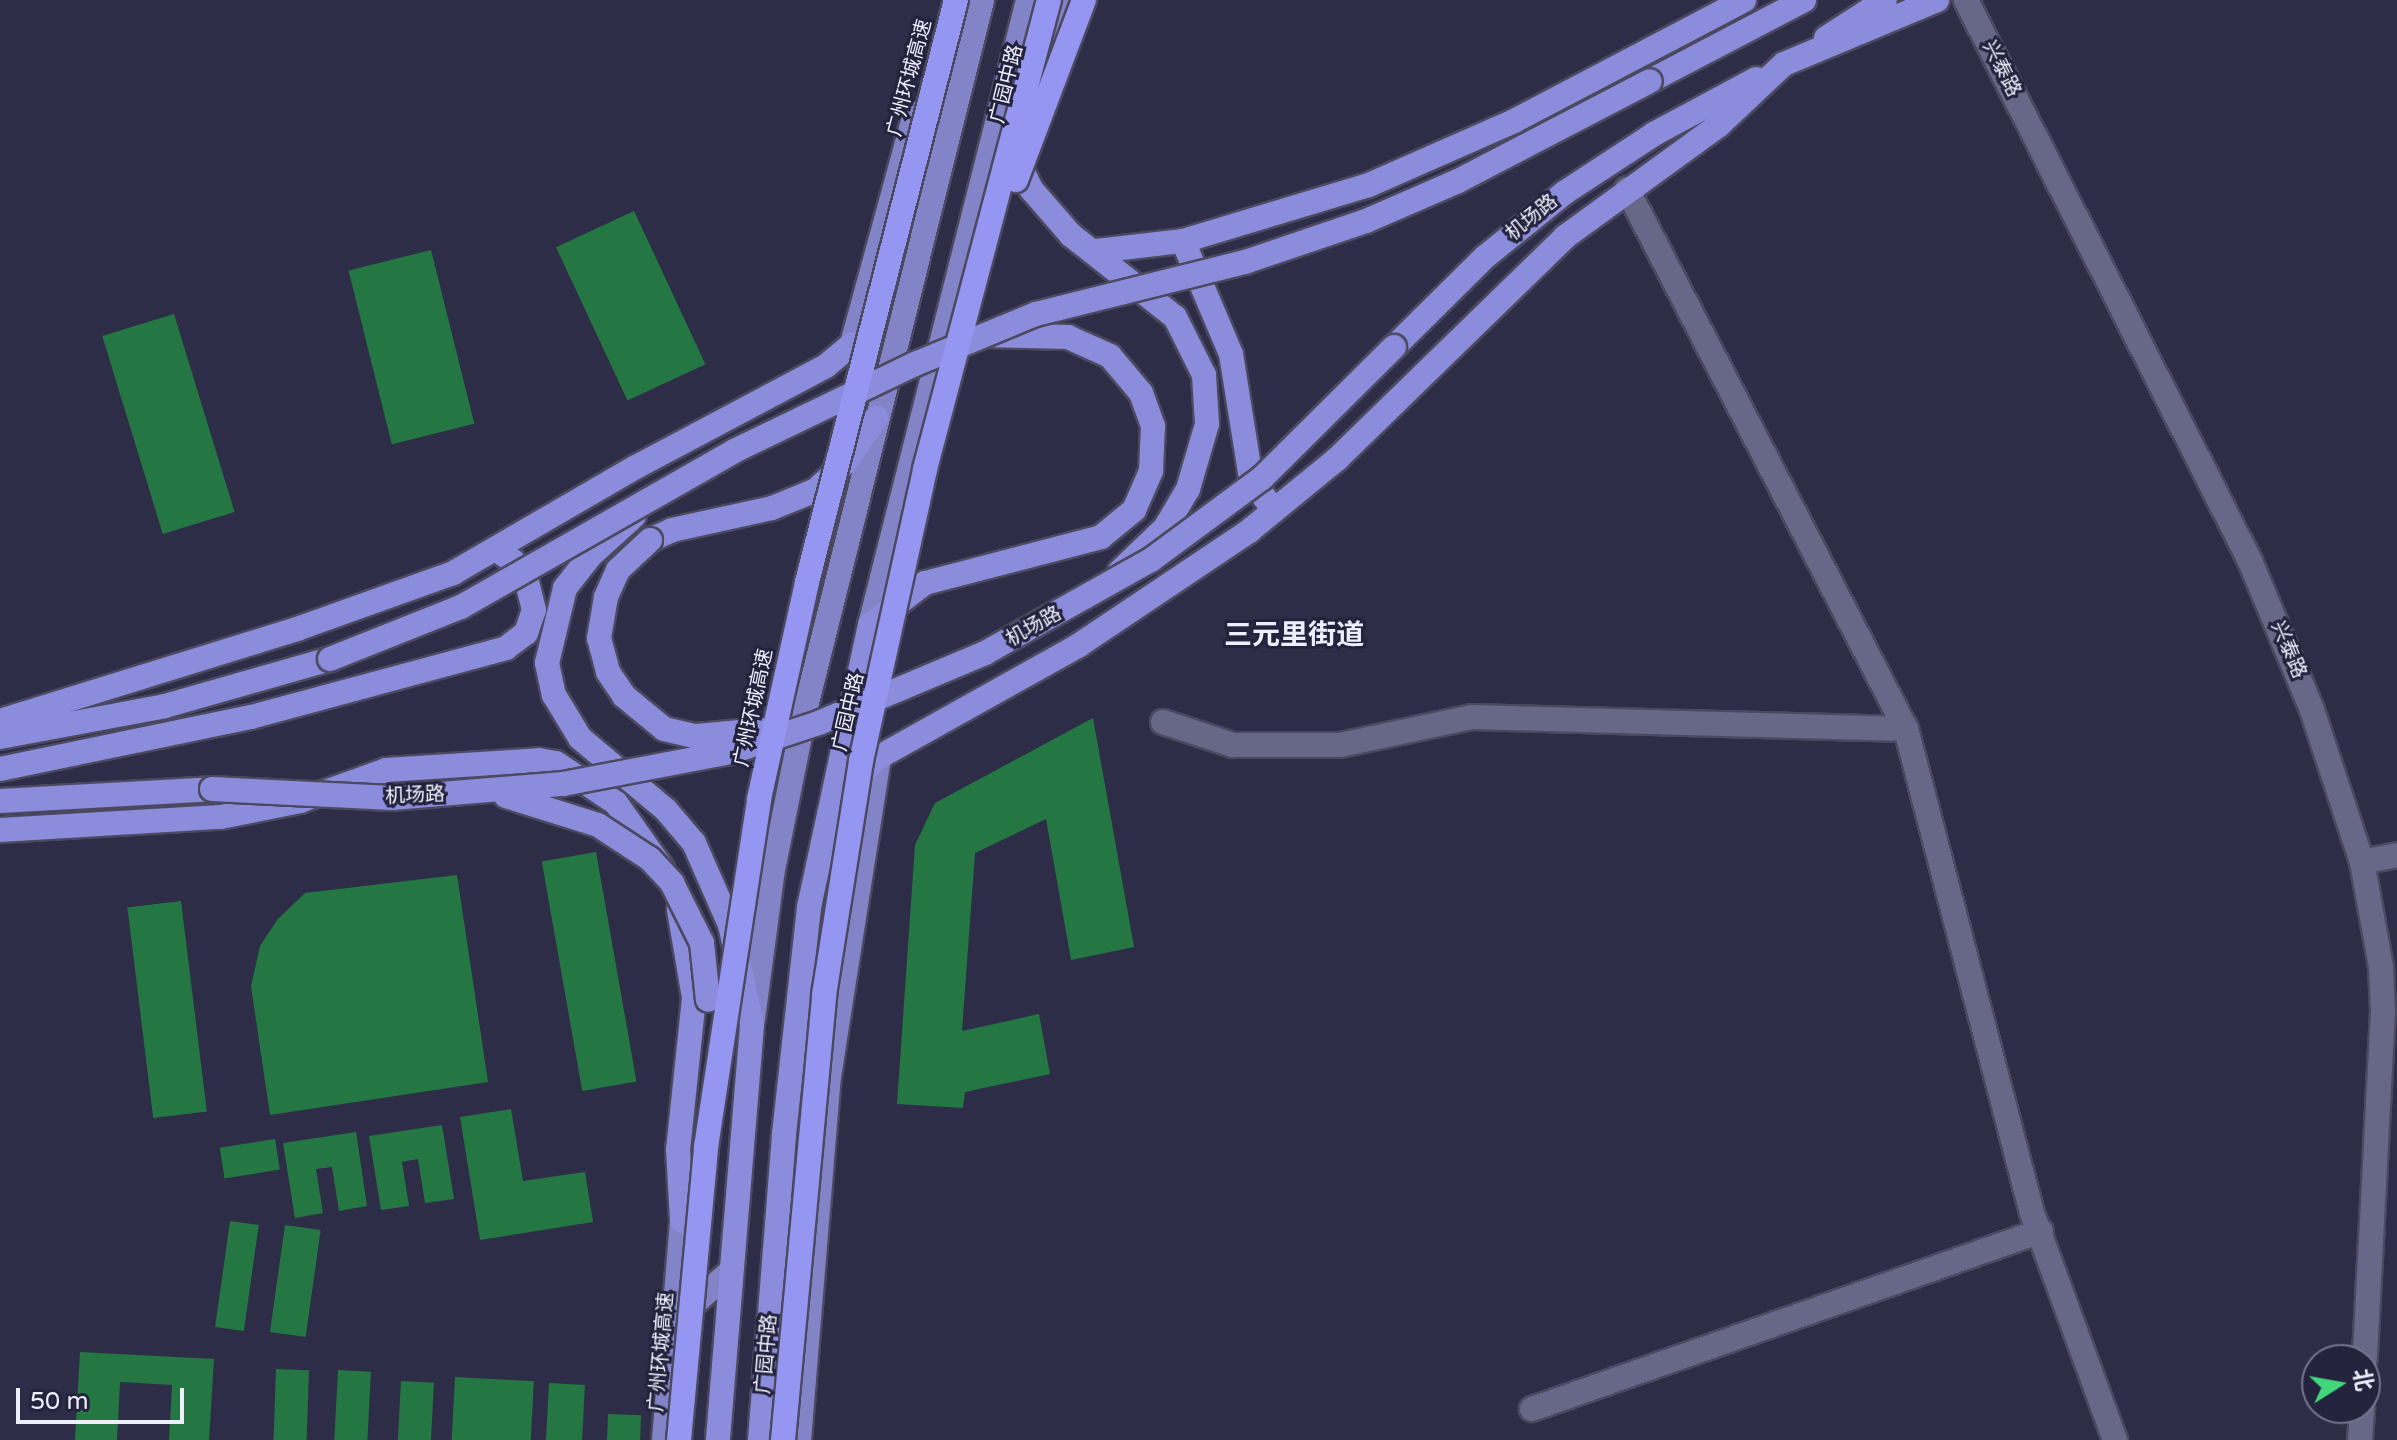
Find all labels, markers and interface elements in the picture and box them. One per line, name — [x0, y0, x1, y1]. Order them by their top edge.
street label: 广州环城高速 — [883, 17, 937, 139]
street label: 兴泰路 — [1977, 37, 2025, 101]
street label: 广园中路 — [986, 42, 1028, 126]
street label: 机场路 — [1501, 190, 1563, 246]
street label: 机场路 — [1002, 602, 1066, 652]
district label: 三元里街道 — [1224, 618, 1364, 652]
street label: 兴泰路 — [2265, 618, 2311, 682]
street label: 广州环城高速 — [730, 647, 778, 769]
street label: 广园中路 — [828, 670, 870, 754]
street label: 机场路 — [385, 783, 445, 809]
street label: 广州环城高速 — [645, 1291, 679, 1413]
street label: 广园中路 — [752, 1313, 782, 1395]
north arrow — [2301, 1344, 2381, 1424]
text: 北 — [2348, 1367, 2377, 1393]
scale bar — [20, 1372, 188, 1422]
text: 50 m — [30, 1387, 88, 1416]

